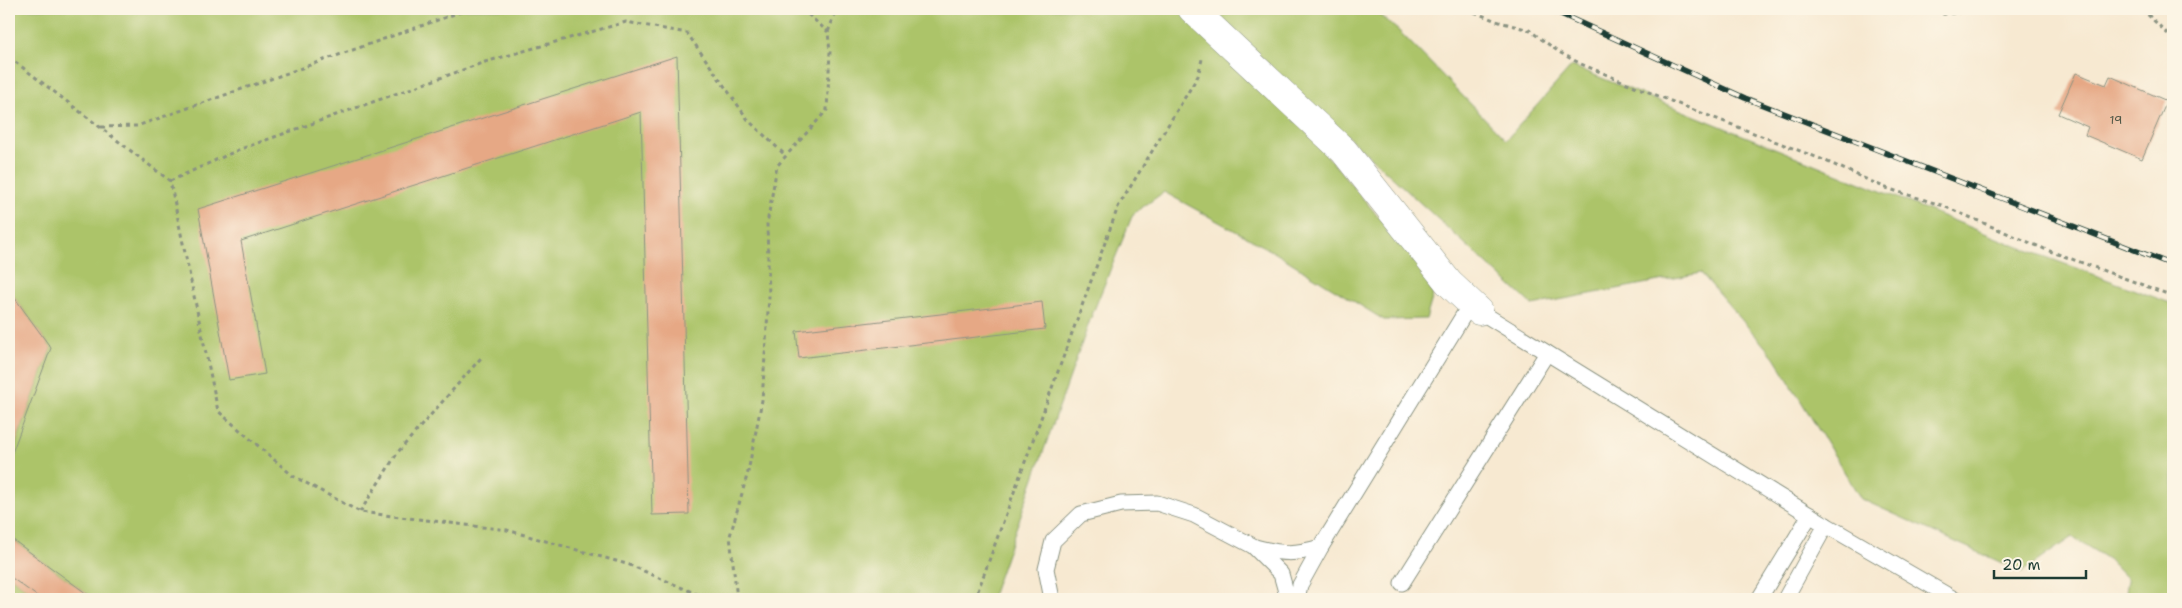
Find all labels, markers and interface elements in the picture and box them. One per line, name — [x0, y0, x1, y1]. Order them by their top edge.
house number: 19 — [2110, 112, 2122, 128]
scale bar — [1994, 548, 2087, 580]
text: 20 m — [2002, 555, 2041, 575]

